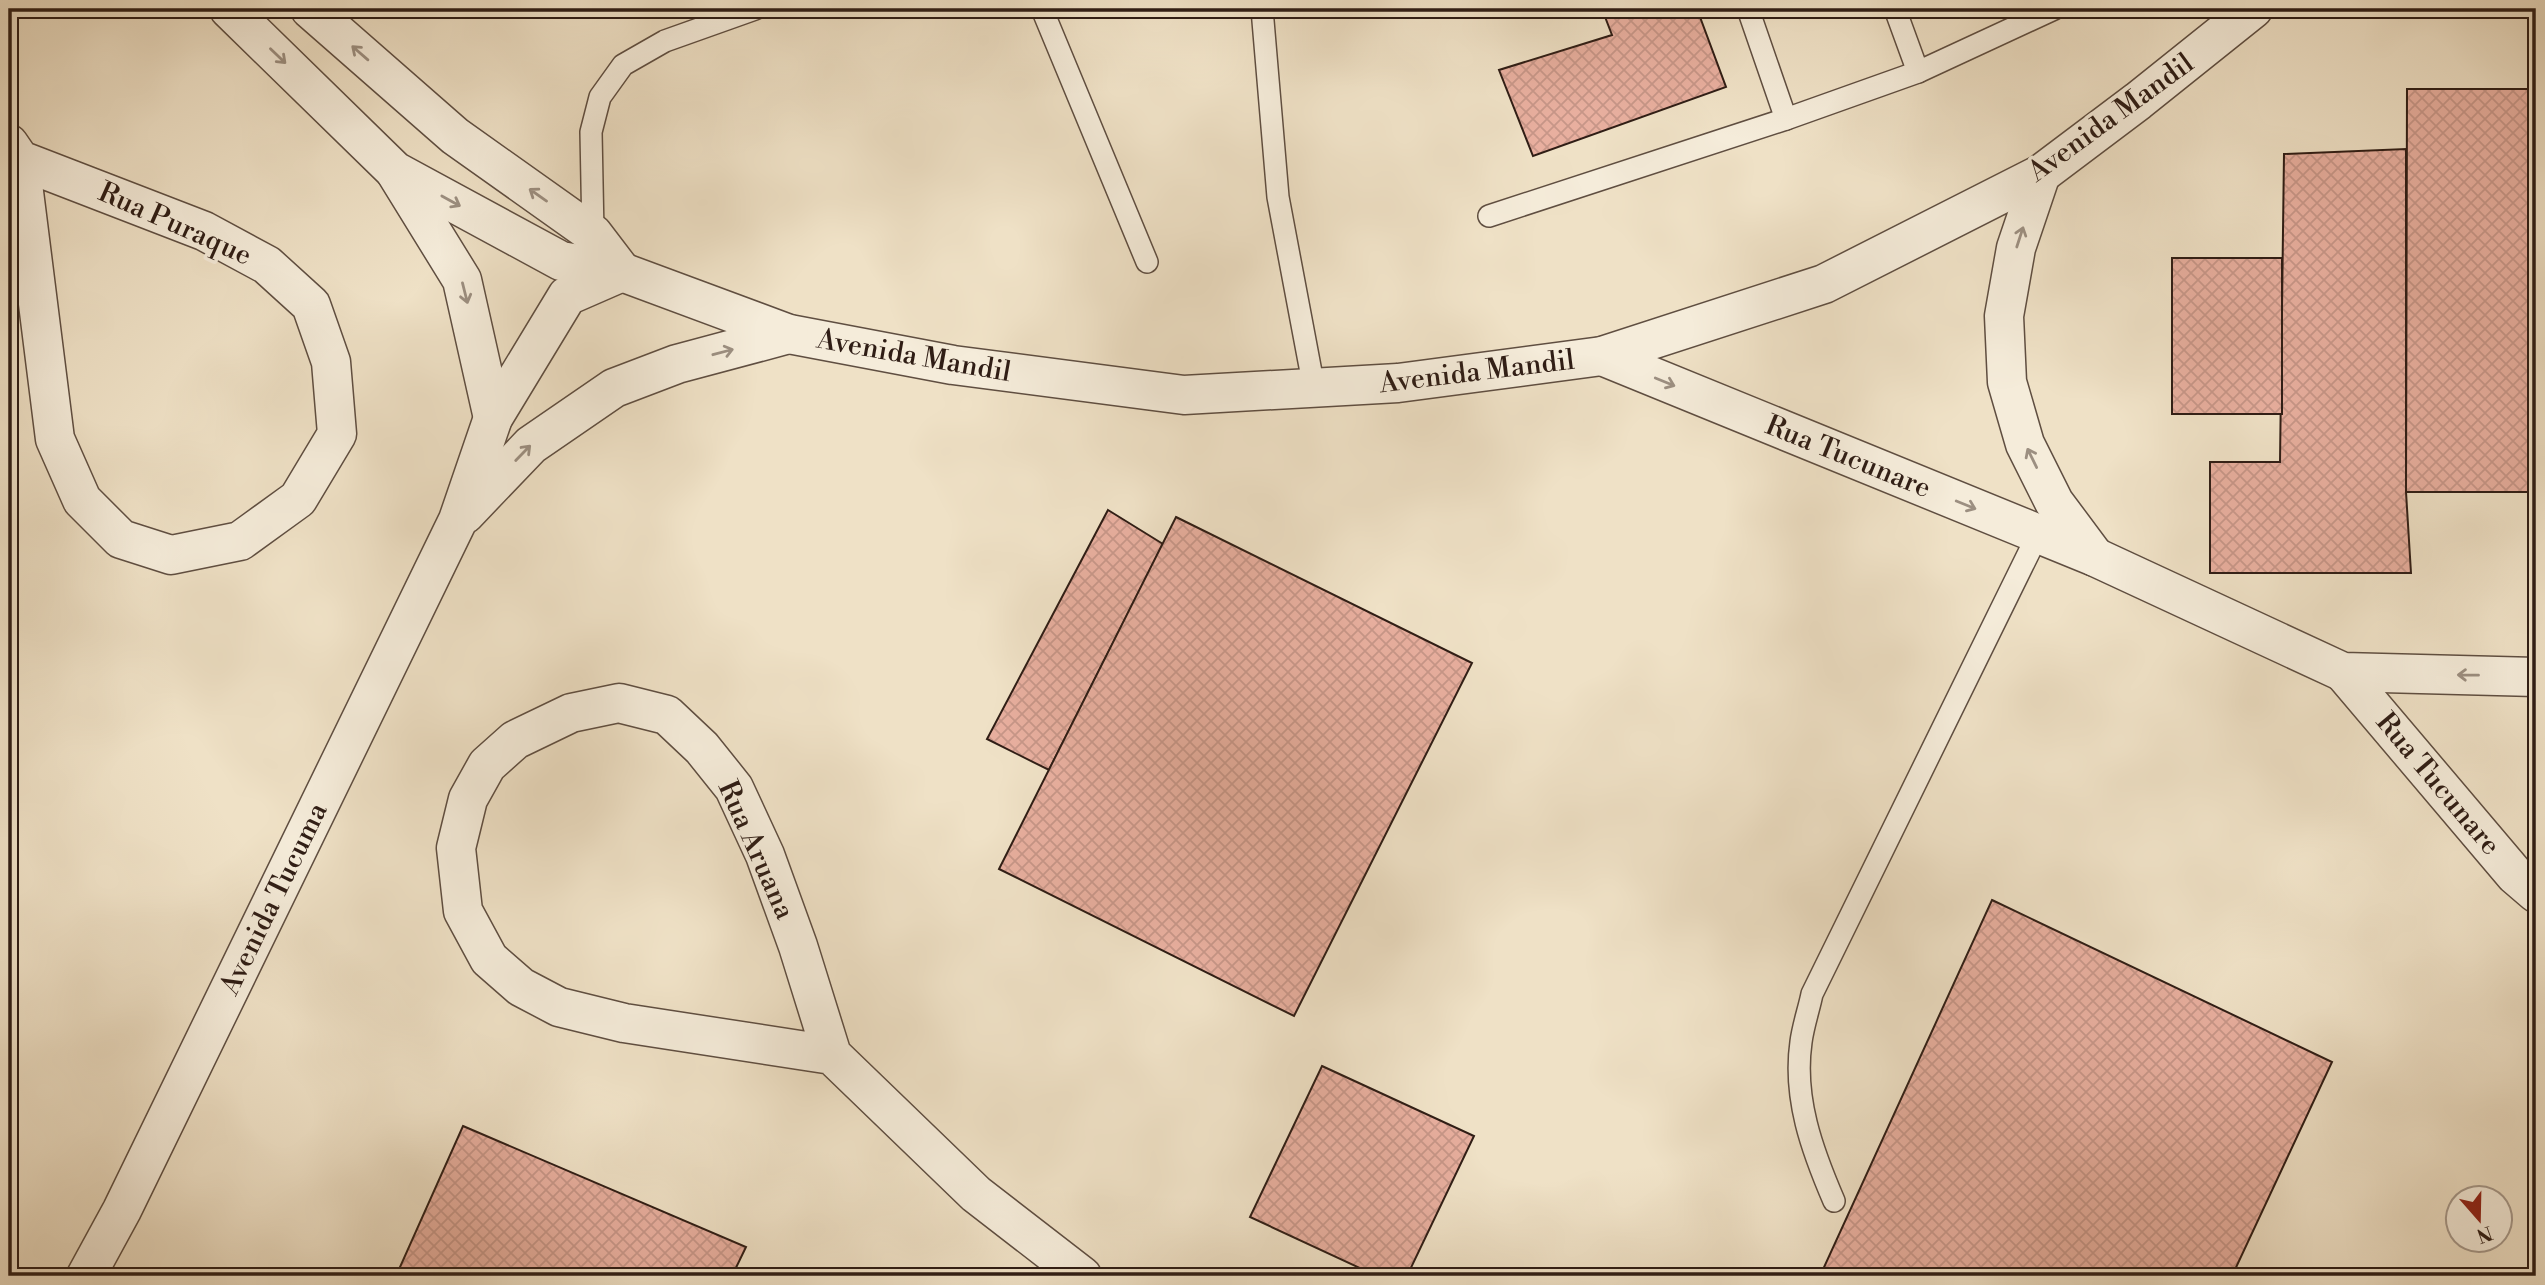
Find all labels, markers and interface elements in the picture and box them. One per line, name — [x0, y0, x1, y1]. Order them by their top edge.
one-way arrow — [351, 45, 369, 61]
street label: Avenida Mandil — [2020, 46, 2201, 190]
one-way arrow — [269, 48, 286, 65]
street label: Rua Puraque — [93, 175, 257, 273]
one-way arrow — [529, 187, 548, 202]
one-way arrow — [440, 195, 461, 209]
one-way arrow — [2015, 226, 2027, 248]
one-way arrow — [459, 281, 472, 304]
street label: Avenida Mandil — [813, 322, 1014, 390]
street label: Avenida Mandil — [1376, 343, 1577, 401]
one-way arrow — [711, 345, 734, 358]
one-way arrow — [1654, 376, 1676, 389]
street label: Rua Tucunare — [1760, 408, 1936, 506]
one-way arrow — [514, 445, 531, 462]
one-way arrow — [2024, 448, 2038, 469]
one-way arrow — [1955, 500, 1977, 513]
one-way arrow — [2457, 668, 2480, 682]
street label: Rua Tucunare — [2368, 706, 2508, 862]
street label: Rua Aruana — [710, 775, 802, 926]
street label: Avenida Tucuma — [212, 796, 336, 1002]
north arrow — [2444, 1184, 2514, 1254]
text: N — [2473, 1220, 2496, 1248]

